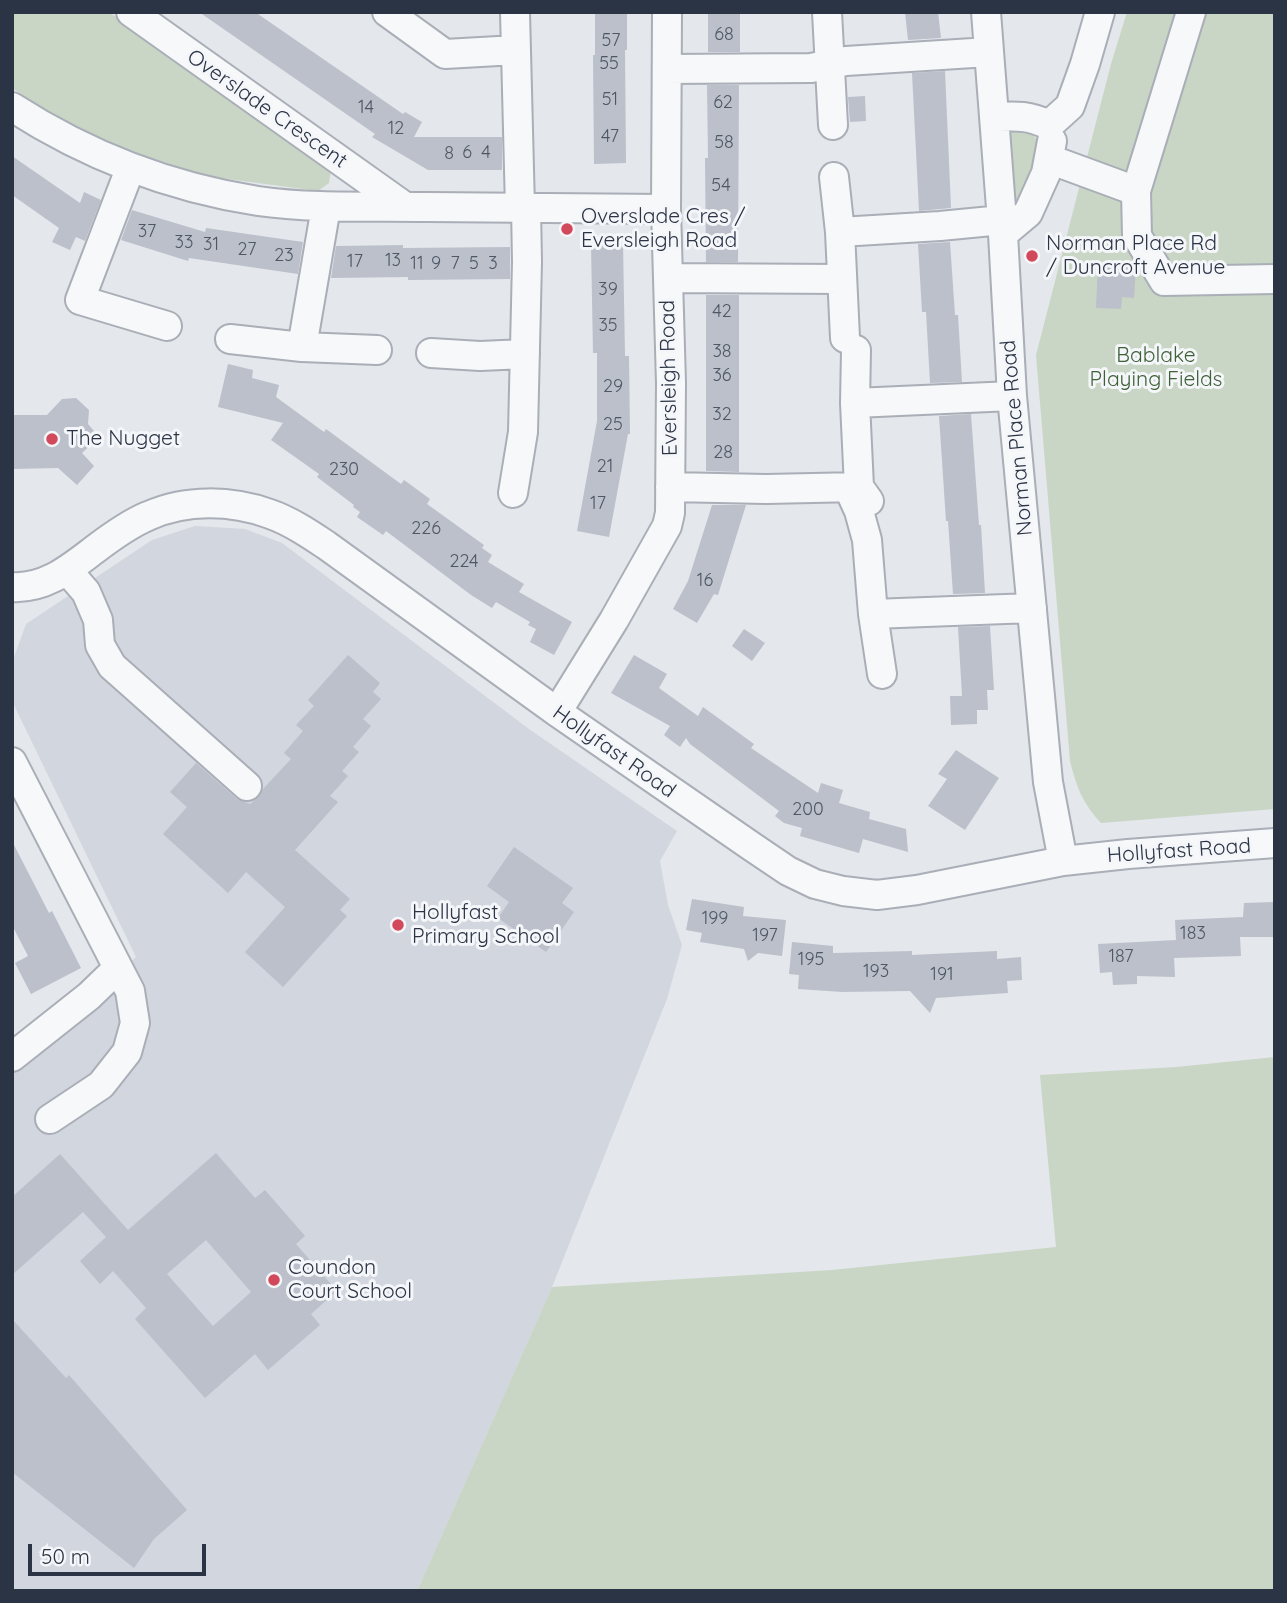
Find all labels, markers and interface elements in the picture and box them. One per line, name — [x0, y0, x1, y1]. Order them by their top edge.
house number: 68 — [714, 24, 734, 46]
house number: 57 — [601, 30, 621, 52]
street label: Overslade Crescent — [182, 44, 352, 174]
house number: 55 — [599, 53, 619, 75]
house number: 51 — [602, 89, 618, 111]
house number: 62 — [713, 92, 733, 114]
house number: 14 — [358, 97, 374, 119]
house number: 12 — [388, 118, 404, 140]
house number: 47 — [601, 126, 619, 148]
house number: 58 — [714, 132, 734, 154]
house number: 6 — [462, 142, 472, 164]
house number: 4 — [481, 142, 491, 164]
house number: 8 — [444, 143, 454, 165]
house number: 54 — [711, 175, 731, 197]
place label: Overslade Cres / Eversleigh Road — [581, 204, 746, 254]
house number: 37 — [138, 221, 156, 243]
marker: Overslade Cres / Eversleigh Road — [559, 221, 575, 237]
place label: Norman Place Rd / Duncroft Avenue — [1046, 231, 1225, 281]
house number: 33 — [175, 232, 193, 254]
house number: 31 — [203, 234, 219, 256]
house number: 27 — [238, 239, 256, 261]
house number: 23 — [274, 245, 294, 267]
marker: Norman Place Rd / Duncroft Avenue — [1024, 248, 1040, 264]
house number: 13 — [385, 250, 401, 272]
house number: 17 — [347, 251, 363, 273]
house number: 11 — [410, 253, 424, 275]
house number: 9 — [431, 253, 441, 275]
house number: 7 — [450, 253, 460, 275]
house number: 5 — [469, 253, 479, 275]
house number: 3 — [488, 253, 498, 275]
house number: 39 — [598, 279, 618, 301]
street label: Eversleigh Road — [655, 300, 683, 456]
house number: 42 — [712, 301, 732, 323]
house number: 35 — [598, 315, 618, 337]
street label: Norman Place Road — [996, 339, 1038, 537]
house number: 38 — [712, 341, 732, 363]
park label: Bablake Playing Fields — [1090, 343, 1222, 393]
house number: 36 — [712, 365, 732, 387]
house number: 29 — [603, 376, 623, 398]
house number: 32 — [712, 404, 732, 426]
house number: 25 — [603, 414, 623, 436]
place label: The Nugget — [66, 426, 180, 452]
marker: The Nugget — [44, 431, 60, 447]
house number: 28 — [713, 442, 733, 464]
house number: 21 — [597, 456, 613, 478]
house number: 230 — [329, 459, 359, 481]
house number: 17 — [590, 493, 606, 515]
house number: 226 — [411, 518, 441, 540]
house number: 224 — [449, 551, 479, 573]
house number: 16 — [697, 570, 713, 592]
street label: Hollyfast Road — [548, 700, 680, 804]
house number: 200 — [792, 799, 824, 821]
street label: Hollyfast Road — [1106, 833, 1252, 869]
place label: Hollyfast Primary School — [412, 900, 560, 950]
house number: 199 — [702, 908, 728, 930]
marker: Hollyfast Primary School — [390, 917, 406, 933]
house number: 183 — [1180, 923, 1206, 945]
house number: 197 — [752, 925, 778, 947]
house number: 187 — [1108, 946, 1134, 968]
house number: 195 — [798, 949, 824, 971]
house number: 193 — [863, 961, 889, 983]
house number: 191 — [930, 964, 954, 986]
place label: Coundon Court School — [288, 1255, 412, 1305]
marker: Coundon Court School — [266, 1272, 282, 1288]
scale bar — [32, 1530, 210, 1574]
text: 50 m — [41, 1543, 90, 1569]

